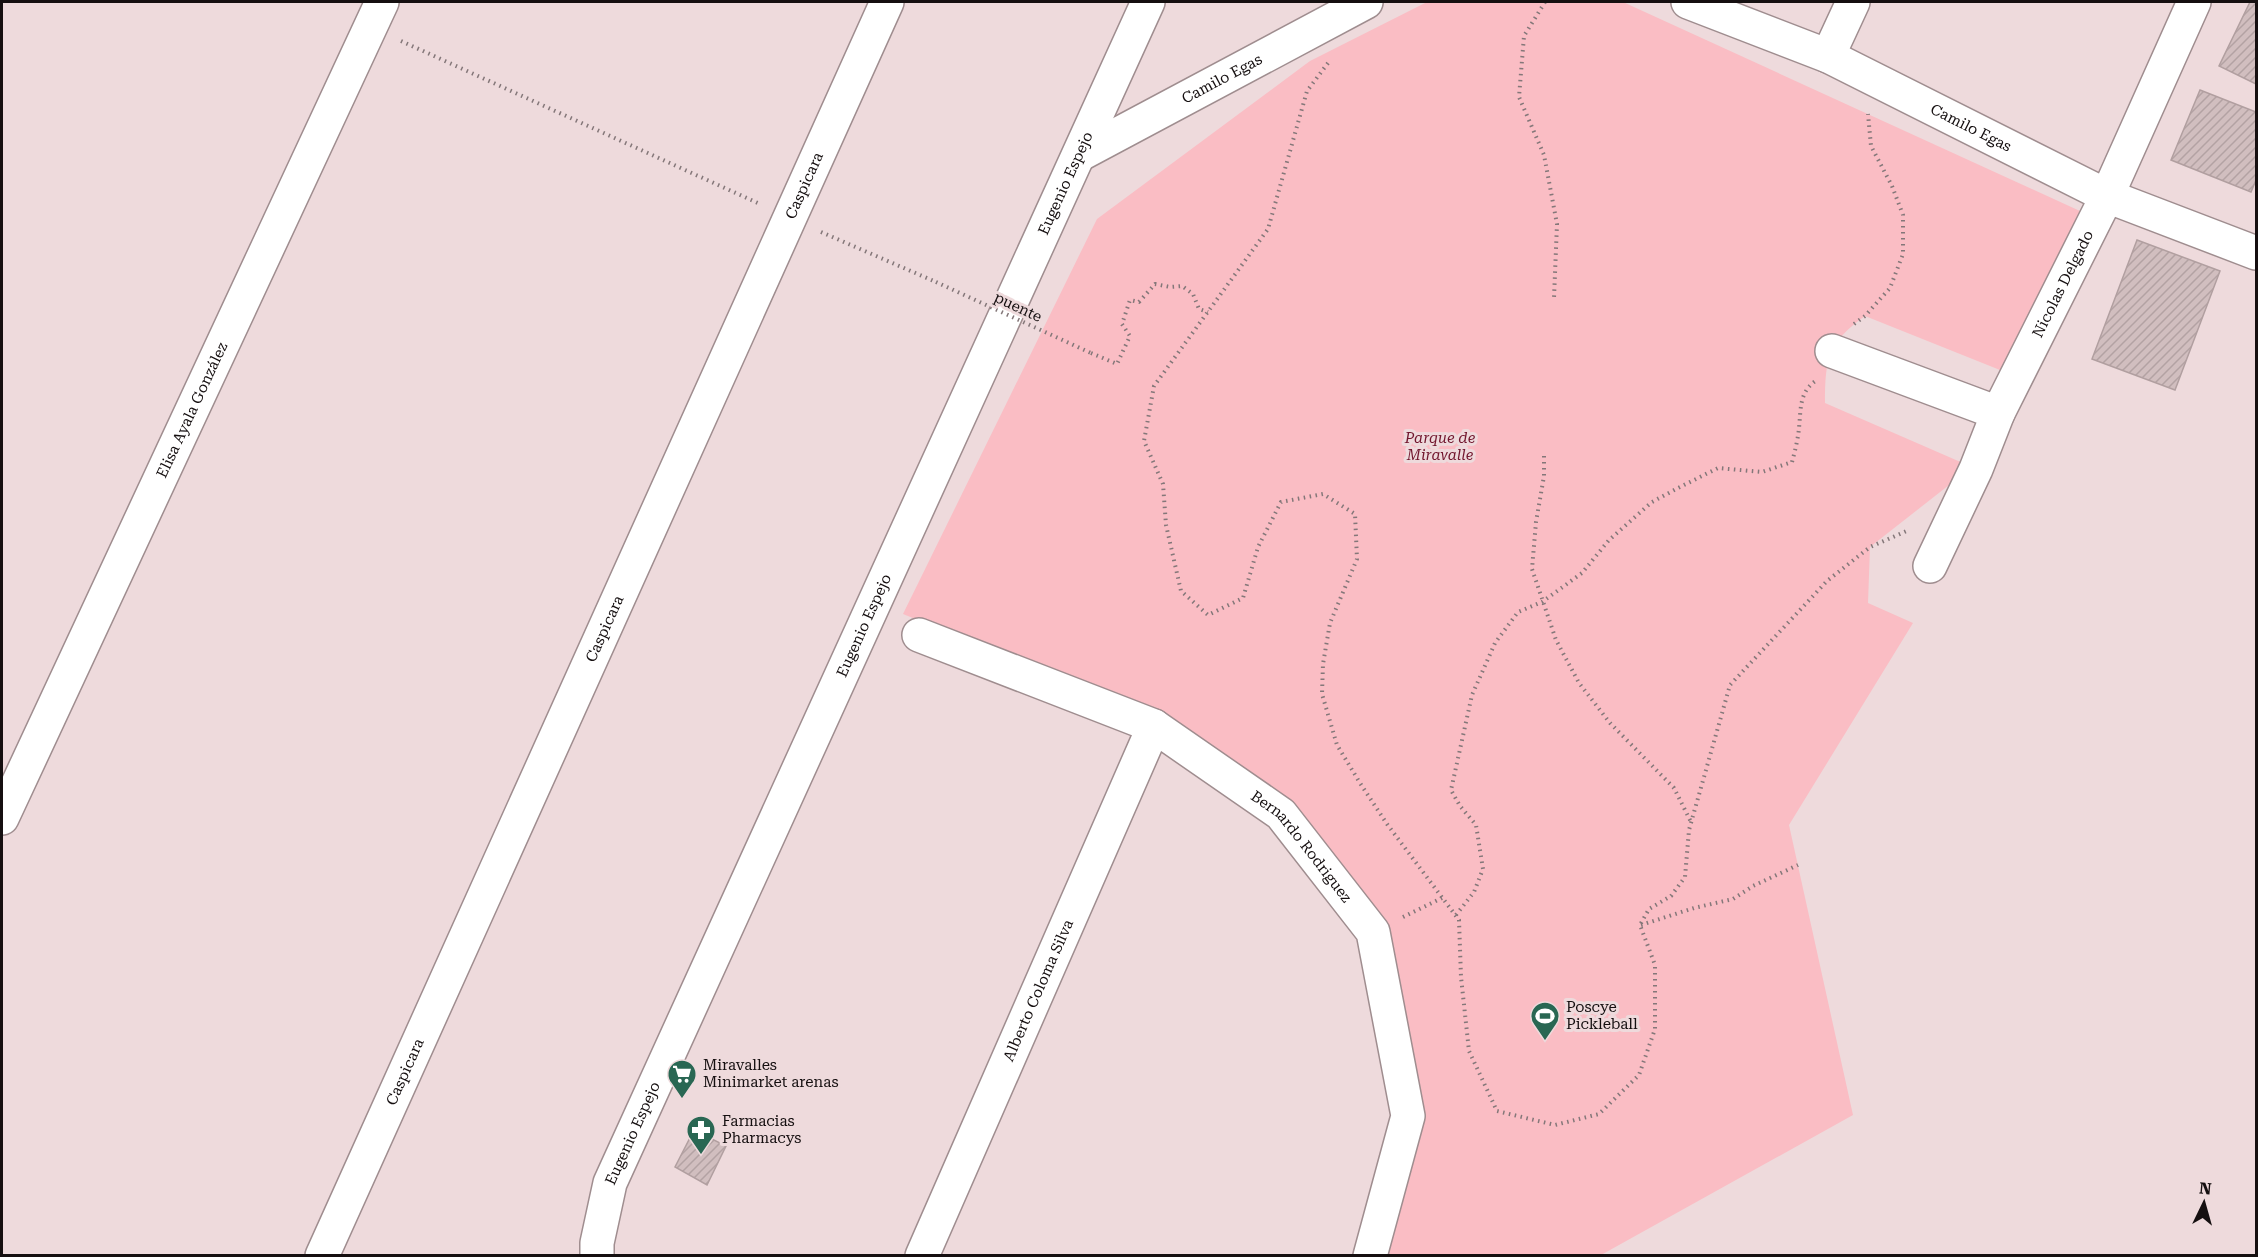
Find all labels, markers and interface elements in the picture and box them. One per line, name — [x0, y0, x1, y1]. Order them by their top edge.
street label: Camilo Egas — [1179, 50, 1265, 107]
street label: Camilo Egas — [1927, 100, 2014, 156]
street label: Eugenio Espejo — [1034, 129, 1097, 238]
street label: Caspicara — [781, 149, 827, 222]
street label: Nicolas Delgado — [2028, 227, 2097, 341]
street label: puente — [991, 288, 1045, 326]
street label: Elisa Ayala González — [153, 339, 231, 481]
park label: Parque de Miravalle — [1404, 429, 1476, 464]
street label: Eugenio Espejo — [833, 571, 895, 680]
street label: Caspicara — [582, 593, 627, 665]
street label: Bernardo Rodriguez — [1247, 787, 1355, 906]
street label: Alberto Coloma Silva — [999, 917, 1077, 1064]
place label: Poscye Pickleball — [1566, 998, 1638, 1033]
sports icon: Poscye Pickleball — [1529, 1000, 1561, 1042]
street label: Caspicara — [382, 1036, 428, 1108]
place label: Miravalles Minimarket arenas — [703, 1056, 839, 1091]
supermarket icon: Miravalles Minimarket arenas — [666, 1058, 698, 1100]
street label: Eugenio Espejo — [601, 1079, 664, 1188]
place label: Farmacias Pharmacys — [722, 1112, 802, 1147]
pharmacy icon: Farmacias Pharmacys — [685, 1114, 717, 1156]
north arrow — [2174, 1173, 2234, 1233]
text: N — [2198, 1179, 2212, 1199]

